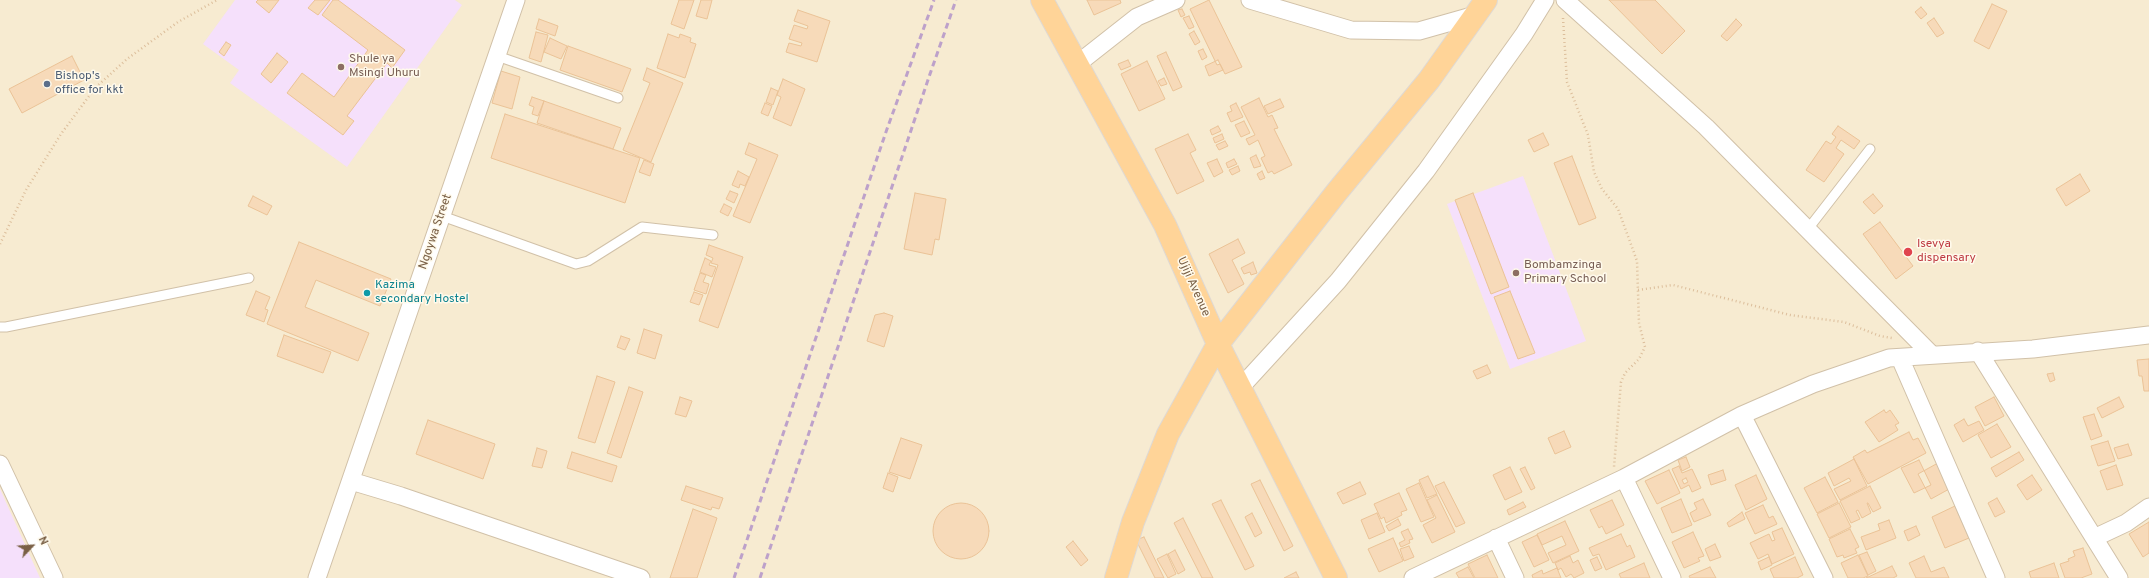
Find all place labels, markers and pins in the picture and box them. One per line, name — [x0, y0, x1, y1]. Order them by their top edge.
place label: Shule ya Msingi Uhuru — [349, 53, 420, 81]
marker: Shule ya Msingi Uhuru — [336, 62, 346, 72]
place label: Bishop's office for kkt — [55, 70, 123, 98]
marker: Bishop's office for kkt — [42, 79, 52, 89]
place label: Isevya dispensary — [1917, 238, 1976, 266]
marker: Isevya dispensary — [1902, 246, 1914, 258]
place label: Bombamzinga Primary School — [1524, 259, 1606, 287]
marker: Bombamzinga Primary School — [1511, 268, 1521, 278]
place label: Kazima secondary Hostel — [375, 279, 469, 307]
marker: Kazima secondary Hostel — [362, 288, 372, 298]

